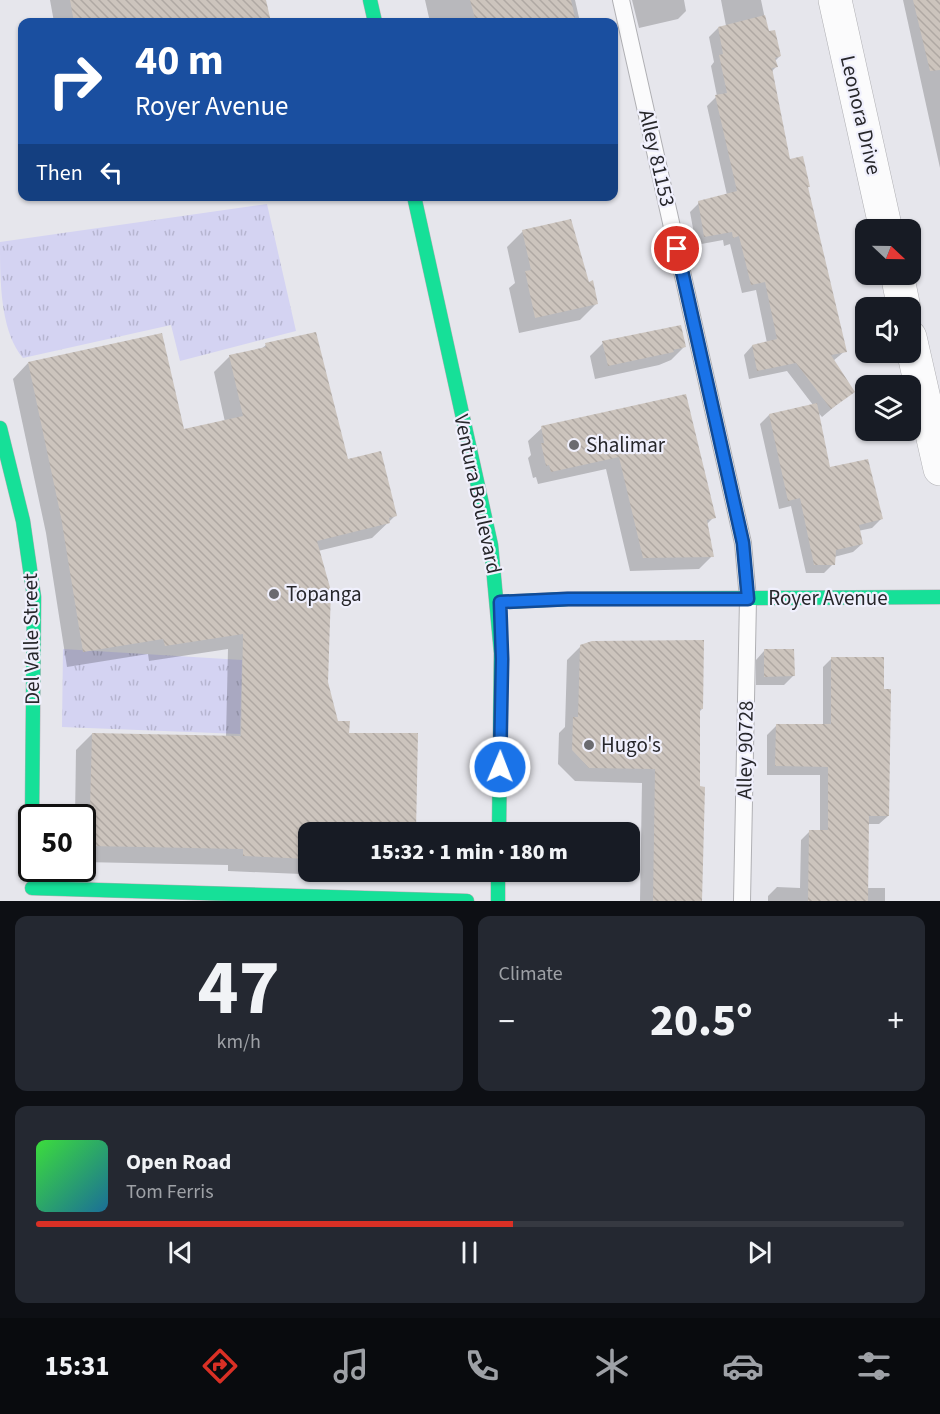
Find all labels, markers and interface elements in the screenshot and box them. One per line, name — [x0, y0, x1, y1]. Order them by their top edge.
text: 40 m — [135, 31, 224, 91]
icon: right — [36, 42, 114, 120]
street label: Leonora Drive — [833, 52, 889, 178]
text: Royer Avenue — [135, 87, 289, 126]
street label: Alley 81153 — [631, 106, 683, 210]
icon: left — [95, 156, 128, 189]
text: Then — [36, 157, 83, 189]
north arrow — [855, 219, 921, 285]
map controls — [855, 219, 921, 441]
pin — [651, 223, 702, 274]
icon: arrive — [660, 232, 693, 265]
button: sound — [855, 297, 921, 363]
button: layers — [855, 375, 921, 441]
street label: Ventura Boulevard — [446, 412, 510, 576]
place label: Shalimar — [586, 430, 666, 460]
marker: Shalimar — [567, 438, 581, 452]
street label: Del Valle Street — [15, 573, 47, 705]
place label: Topanga — [286, 579, 362, 609]
street label: Royer Avenue — [768, 583, 888, 613]
marker: Topanga — [267, 587, 281, 601]
street label: Alley 90728 — [729, 700, 761, 800]
place label: Hugo's — [601, 730, 661, 760]
position arrow — [468, 735, 532, 799]
marker: Hugo's — [582, 738, 596, 752]
speed limit sign: 50 — [18, 804, 96, 882]
text: 15:32 · 1 min · 180 m — [370, 836, 568, 868]
text: 47 — [198, 933, 280, 1044]
text: Climate — [499, 960, 563, 988]
text: 20.5° — [650, 989, 753, 1053]
text: − — [499, 998, 515, 1045]
text: + — [888, 998, 904, 1045]
text: km/h — [217, 1028, 261, 1056]
text: Open Road — [126, 1146, 231, 1178]
text: Tom Ferris — [126, 1178, 214, 1206]
icon: previous — [164, 1236, 197, 1269]
icon: pause — [453, 1236, 486, 1269]
icon: next — [743, 1236, 776, 1269]
icon: directions — [199, 1345, 241, 1387]
icon: music — [330, 1345, 372, 1387]
icon: phone — [461, 1345, 503, 1387]
icon: climate — [591, 1345, 633, 1387]
icon: car — [722, 1345, 764, 1387]
icon: filters — [853, 1345, 895, 1387]
text: 15:31 — [44, 1347, 110, 1386]

